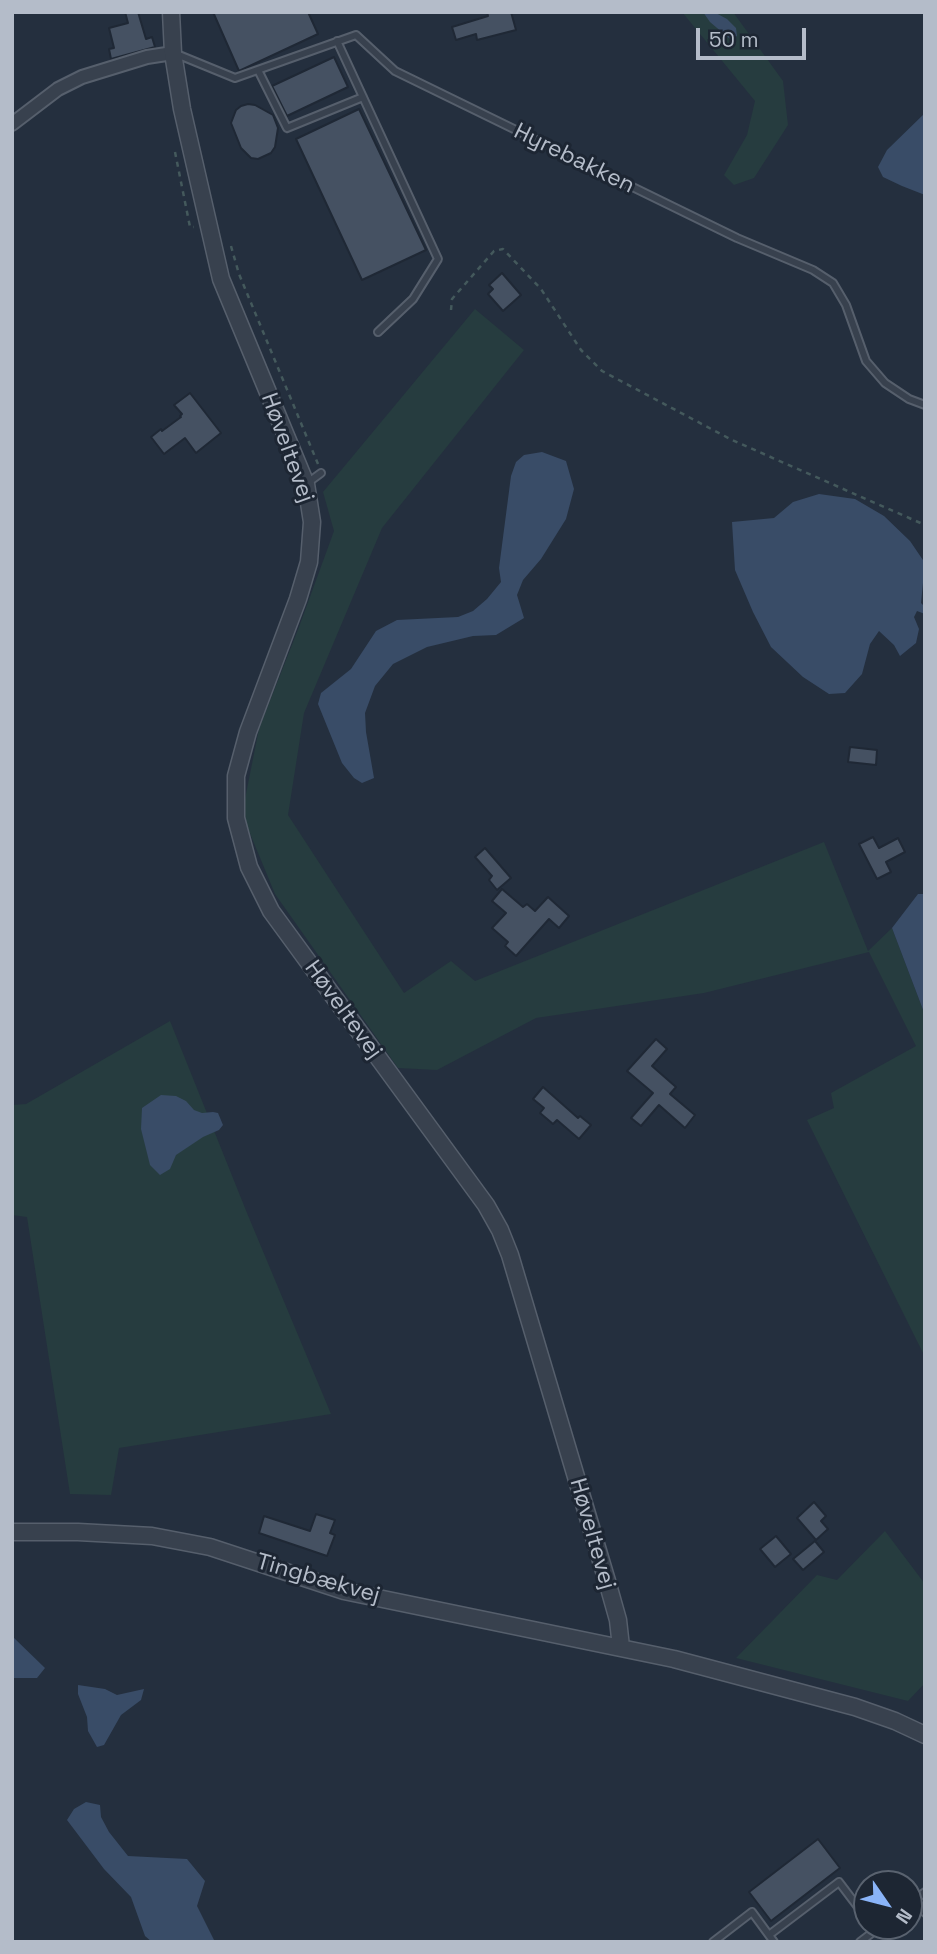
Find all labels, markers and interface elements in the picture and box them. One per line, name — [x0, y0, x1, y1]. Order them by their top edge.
scale bar — [699, 14, 809, 58]
text: 50 m — [709, 26, 759, 53]
street label: Hyrebakken — [509, 118, 639, 200]
street label: Høveltevej — [254, 389, 320, 507]
street label: Høveltevej — [298, 956, 388, 1064]
street label: Høveltevej — [563, 1475, 621, 1593]
street label: Tingbækvej — [253, 1548, 383, 1610]
north arrow — [853, 1870, 923, 1940]
text: N — [890, 1904, 918, 1929]

